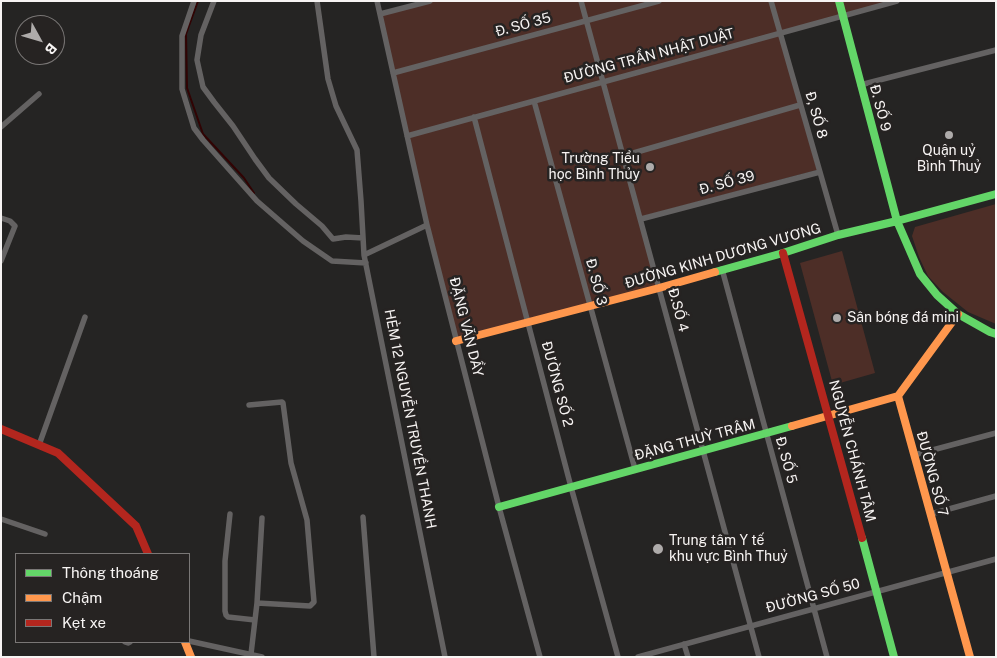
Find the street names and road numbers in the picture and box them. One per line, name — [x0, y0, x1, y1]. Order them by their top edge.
street label: Đ. SỐ 35 — [493, 10, 553, 40]
street label: ĐƯỜNG TRẦN NHẬT DUẬT — [562, 25, 736, 87]
street label: Đ. SỐ 9 — [866, 83, 894, 133]
street label: Đ, SỐ 8 — [801, 89, 831, 141]
street label: Đ. SỐ 39 — [697, 168, 757, 198]
street label: ĐƯỜNG KINH DƯƠNG VƯƠNG — [623, 220, 823, 292]
street label: Đ. SỐ 3 — [582, 257, 610, 307]
street label: ĐẶNG VĂN DẦY — [446, 275, 486, 379]
street label: Đ.SỐ 4 — [664, 286, 692, 334]
street label: HẺM 12 NGUYỄN TRUYỀN THANH — [380, 308, 440, 530]
street label: ĐƯỜNG SỐ 2 — [538, 339, 576, 429]
street label: NGUYỄN CHÁNH TÂM — [825, 378, 879, 524]
street label: ĐẶNG THUỲ TRÂM — [633, 416, 757, 464]
street label: ĐƯỜNG SỐ 7 — [913, 429, 951, 519]
street label: Đ. SỐ 5 — [772, 435, 800, 485]
street label: ĐƯỜNG SỐ 50 — [764, 575, 862, 617]

